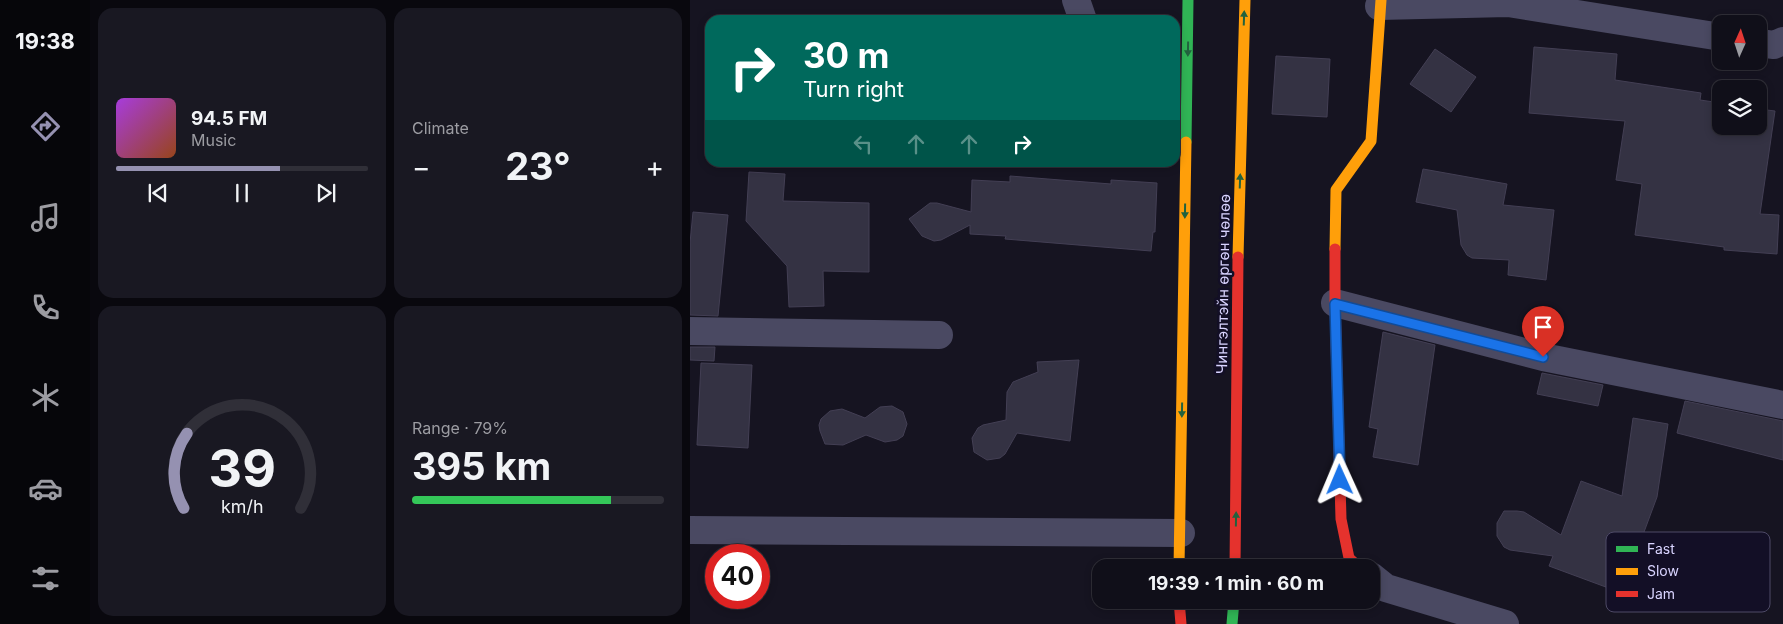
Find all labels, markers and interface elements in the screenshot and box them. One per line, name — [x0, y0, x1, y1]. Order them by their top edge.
one-way arrow — [1240, 10, 1248, 26]
north arrow — [1712, 15, 1768, 70]
map controls — [1712, 15, 1767, 135]
text: 19:38 — [15, 28, 75, 54]
text: 30 m — [803, 34, 889, 76]
icon: right — [720, 35, 785, 100]
one-way arrow — [1184, 41, 1192, 57]
text: Turn right — [803, 76, 904, 102]
button: layers — [1712, 80, 1767, 135]
text: 94.5 FM — [191, 107, 267, 130]
icon: directions — [28, 109, 63, 144]
text: Climate — [412, 118, 469, 138]
text: Music — [191, 130, 236, 150]
icon: left — [849, 130, 877, 158]
icon: ahead — [902, 130, 930, 158]
icon: ahead — [955, 130, 983, 158]
icon: right — [1008, 130, 1036, 158]
text: 23° — [505, 143, 571, 189]
text: − — [412, 150, 431, 184]
text: + — [645, 150, 664, 184]
one-way arrow — [1236, 173, 1244, 189]
icon: previous — [144, 179, 172, 207]
icon: pause — [228, 179, 256, 207]
icon: next — [312, 179, 340, 207]
street label: Чингэлтэйн өргөн чөлөө — [1212, 194, 1234, 374]
icon: music — [28, 200, 63, 235]
one-way arrow — [1180, 203, 1188, 219]
icon: phone — [28, 290, 63, 325]
pin — [1522, 306, 1564, 357]
icon: arrive — [1529, 313, 1557, 341]
icon: climate — [28, 380, 63, 415]
one-way arrow — [1178, 402, 1186, 418]
text: Range · 79% — [412, 418, 508, 438]
text: 39 — [208, 437, 276, 500]
text: 395 km — [412, 443, 551, 489]
position arrow — [1313, 453, 1365, 505]
icon: car — [28, 471, 63, 506]
text: km/h — [221, 496, 263, 517]
one-way arrow — [1233, 511, 1241, 527]
legend — [1606, 532, 1770, 612]
text: Fast — [1647, 540, 1675, 557]
speed limit sign: 40 — [705, 544, 770, 609]
icon: filters — [28, 561, 63, 596]
text: Slow — [1647, 562, 1679, 579]
text: 19:39 · 1 min · 60 m — [1148, 572, 1324, 595]
text: Jam — [1647, 585, 1675, 602]

